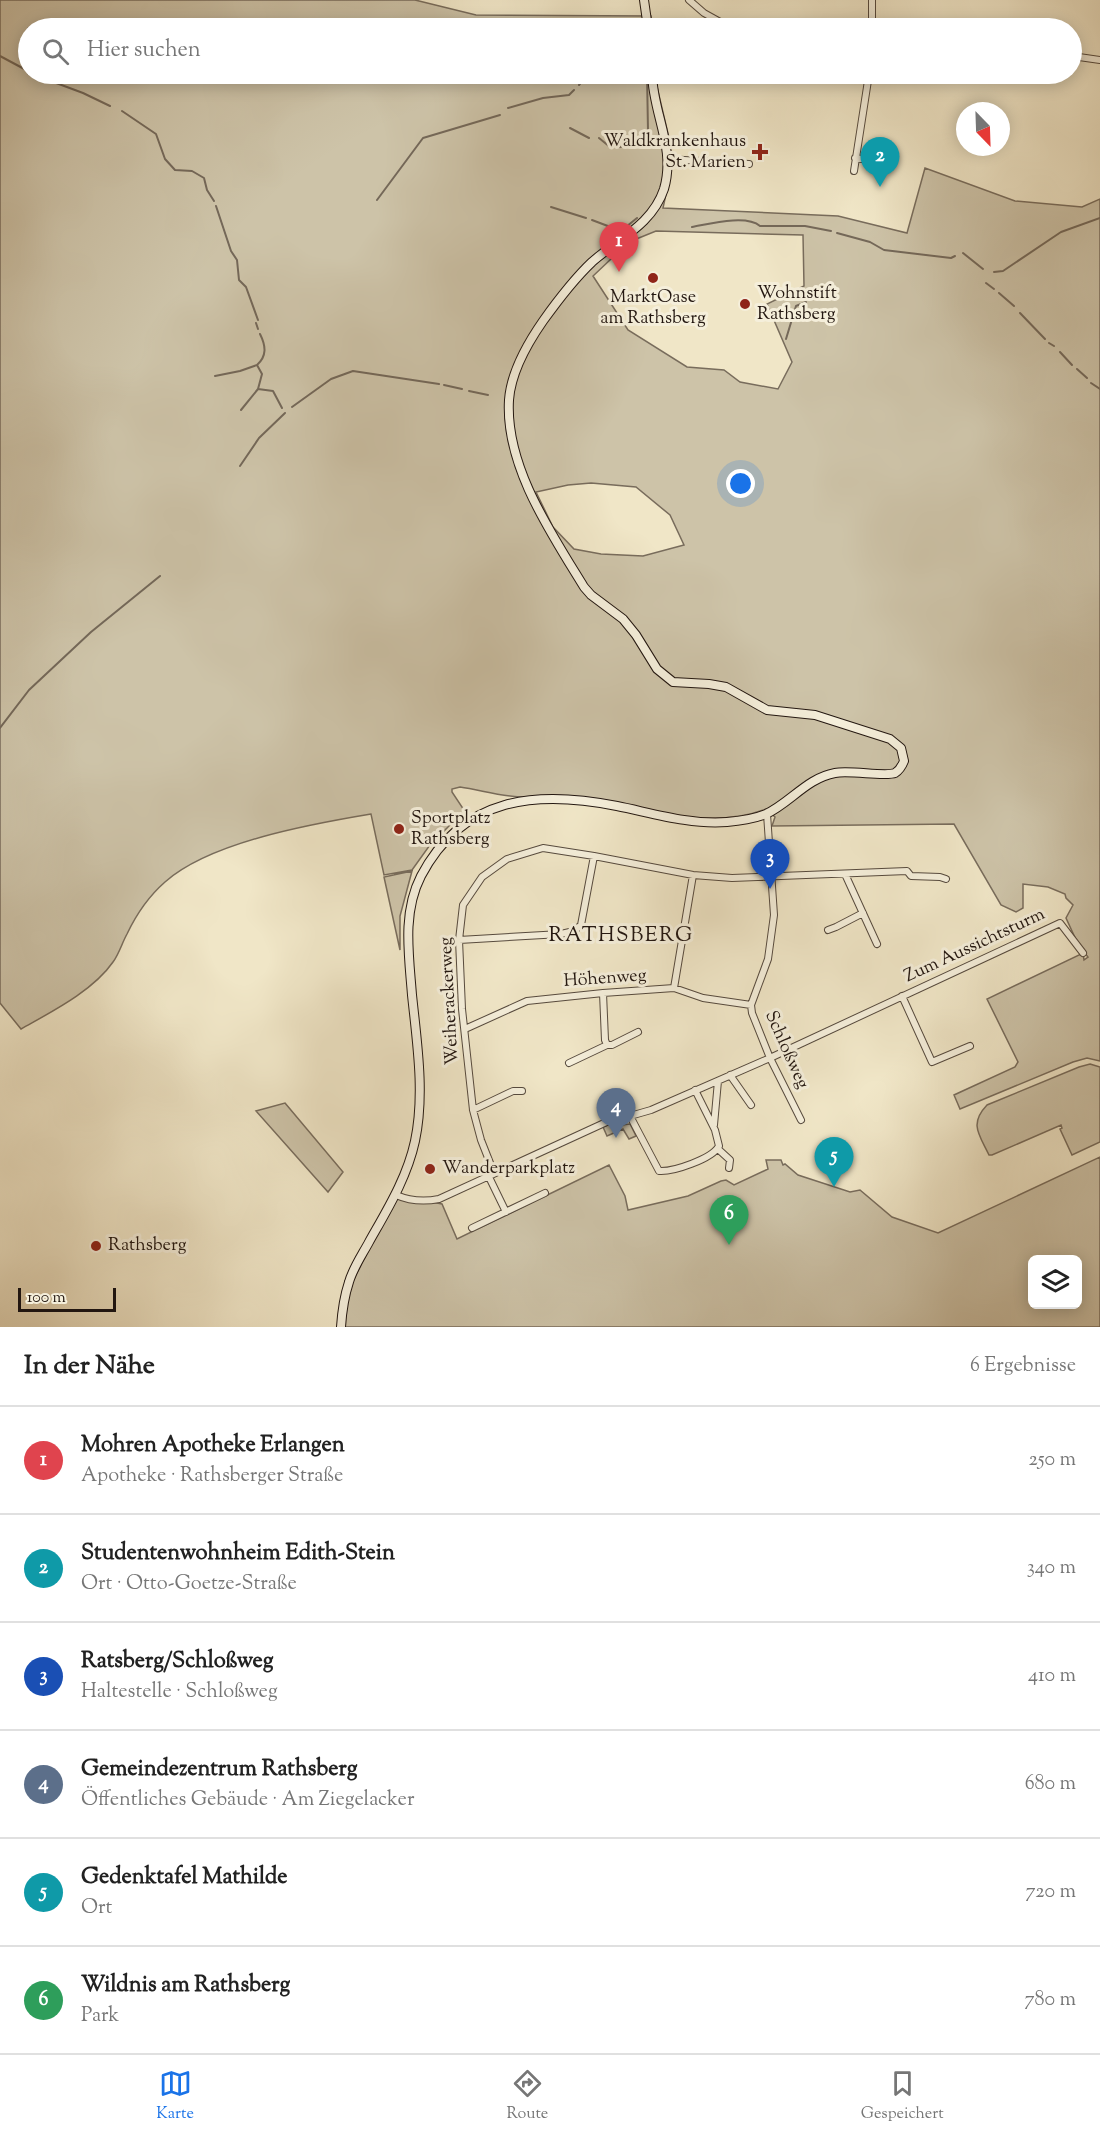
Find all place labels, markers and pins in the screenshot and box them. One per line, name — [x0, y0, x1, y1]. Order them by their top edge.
place label: Waldkrankenhaus St. Marien — [604, 129, 746, 176]
pin: 2 — [860, 138, 900, 187]
marker: Waldkrankenhaus St. Marien — [751, 143, 769, 161]
pin: 1 — [600, 222, 638, 272]
marker: MarktOase am Rathsberg — [646, 271, 660, 285]
place label: Wohnstift Rathsberg — [757, 281, 837, 328]
place label: MarktOase am Rathsberg — [600, 285, 706, 332]
marker: Wohnstift Rathsberg — [738, 297, 752, 311]
place label: Sportplatz Rathsberg — [411, 806, 491, 853]
marker: Sportplatz Rathsberg — [392, 822, 406, 836]
pin: 3 — [750, 840, 790, 889]
pin: 4 — [596, 1088, 636, 1138]
pin: 5 — [814, 1138, 854, 1187]
place label: Wanderparkplatz — [442, 1156, 575, 1182]
marker: Wanderparkplatz — [423, 1162, 437, 1176]
pin: 6 — [710, 1196, 748, 1245]
place label: Rathsberg — [108, 1233, 187, 1259]
marker: Rathsberg — [89, 1239, 103, 1253]

